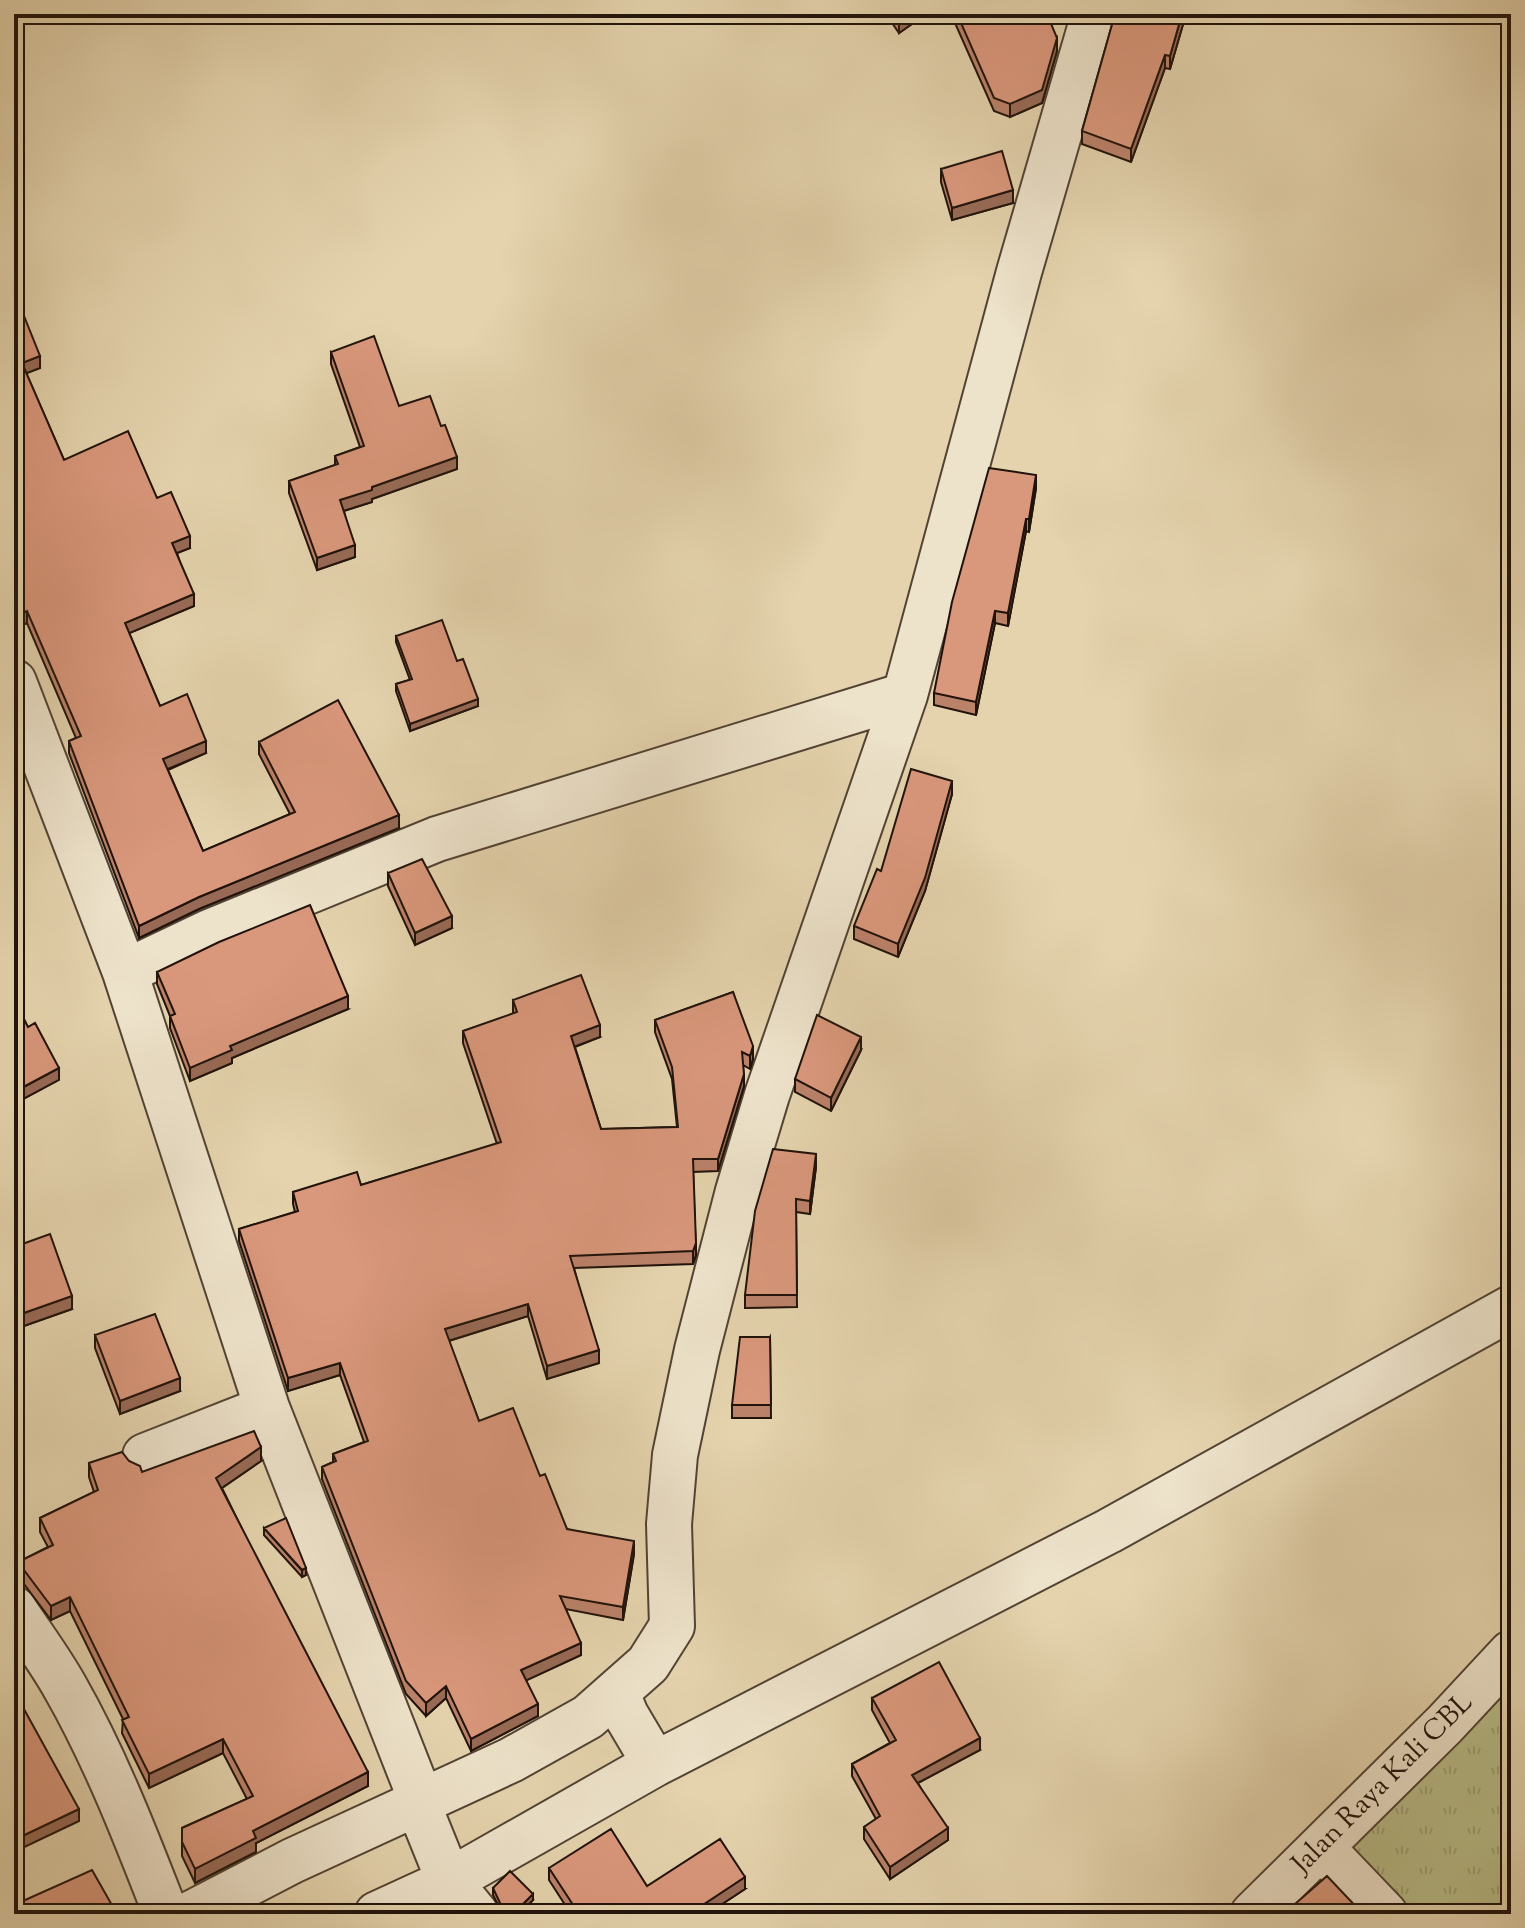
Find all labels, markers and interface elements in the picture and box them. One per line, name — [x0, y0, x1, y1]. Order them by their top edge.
street label: Jalan Raya Kali CBL — [1282, 1684, 1483, 1885]

